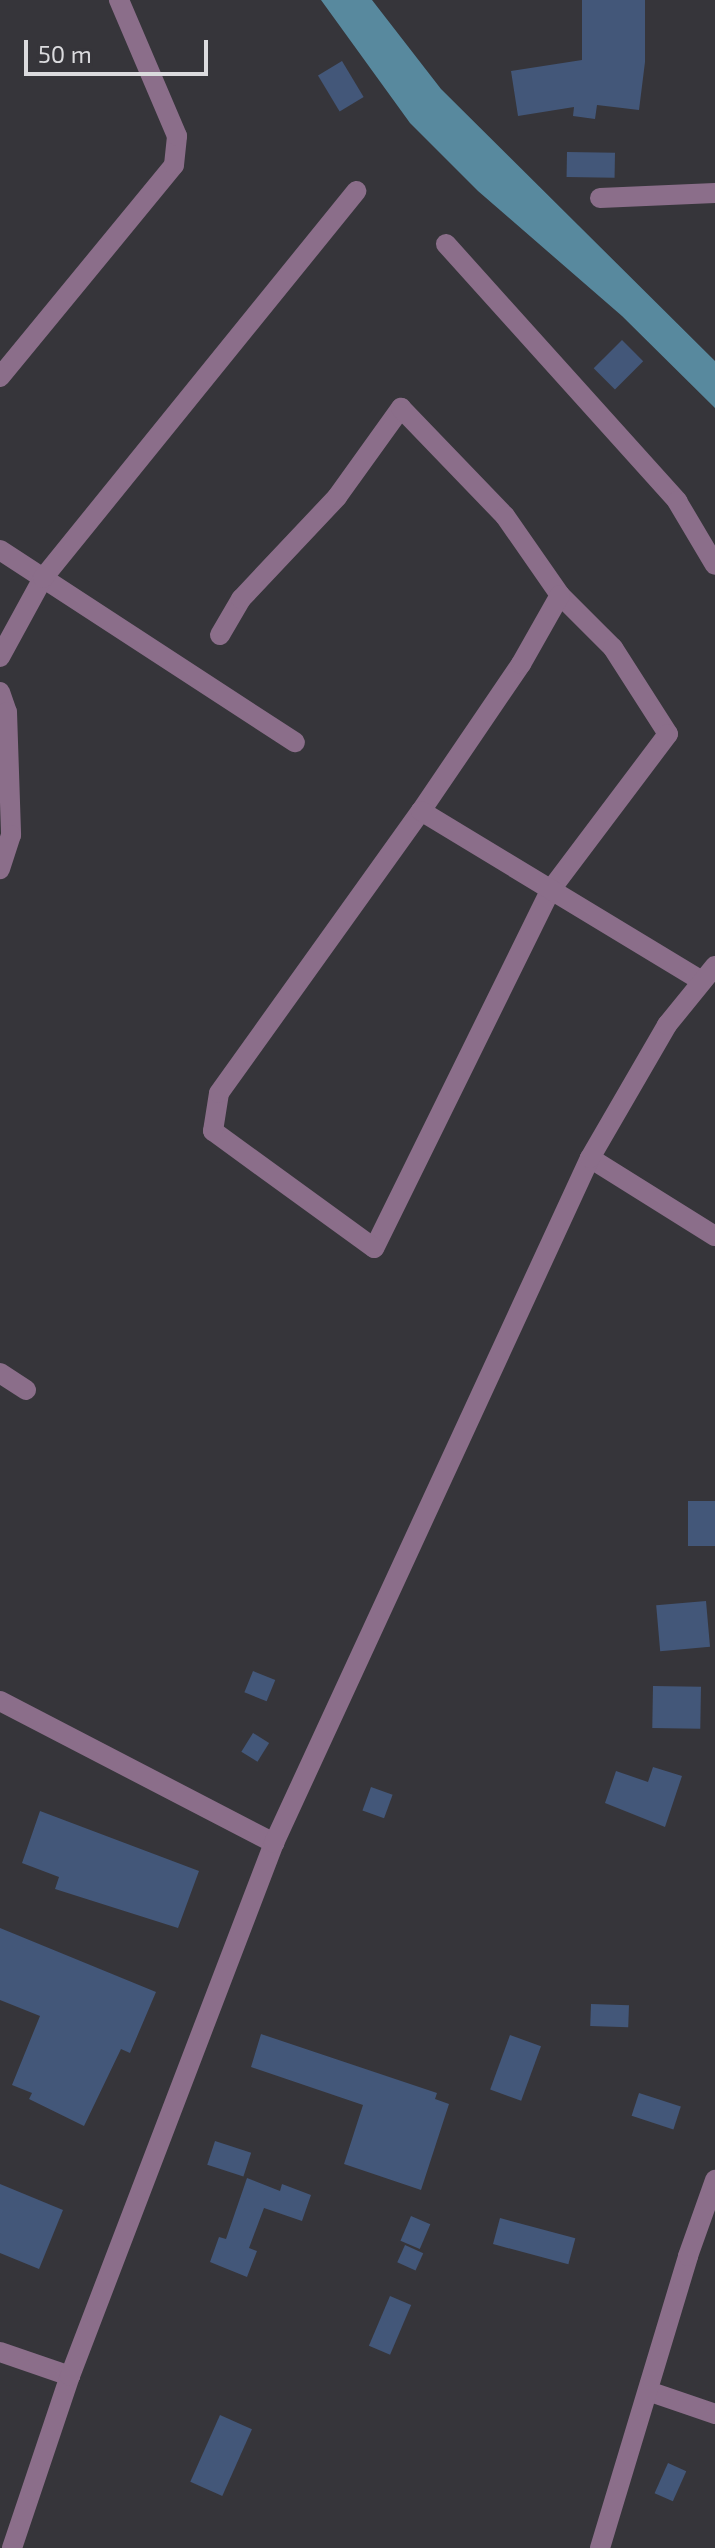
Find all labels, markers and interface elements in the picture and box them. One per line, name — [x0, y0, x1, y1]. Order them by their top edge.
scale bar — [28, 24, 212, 74]
text: 50 m — [38, 39, 92, 68]

